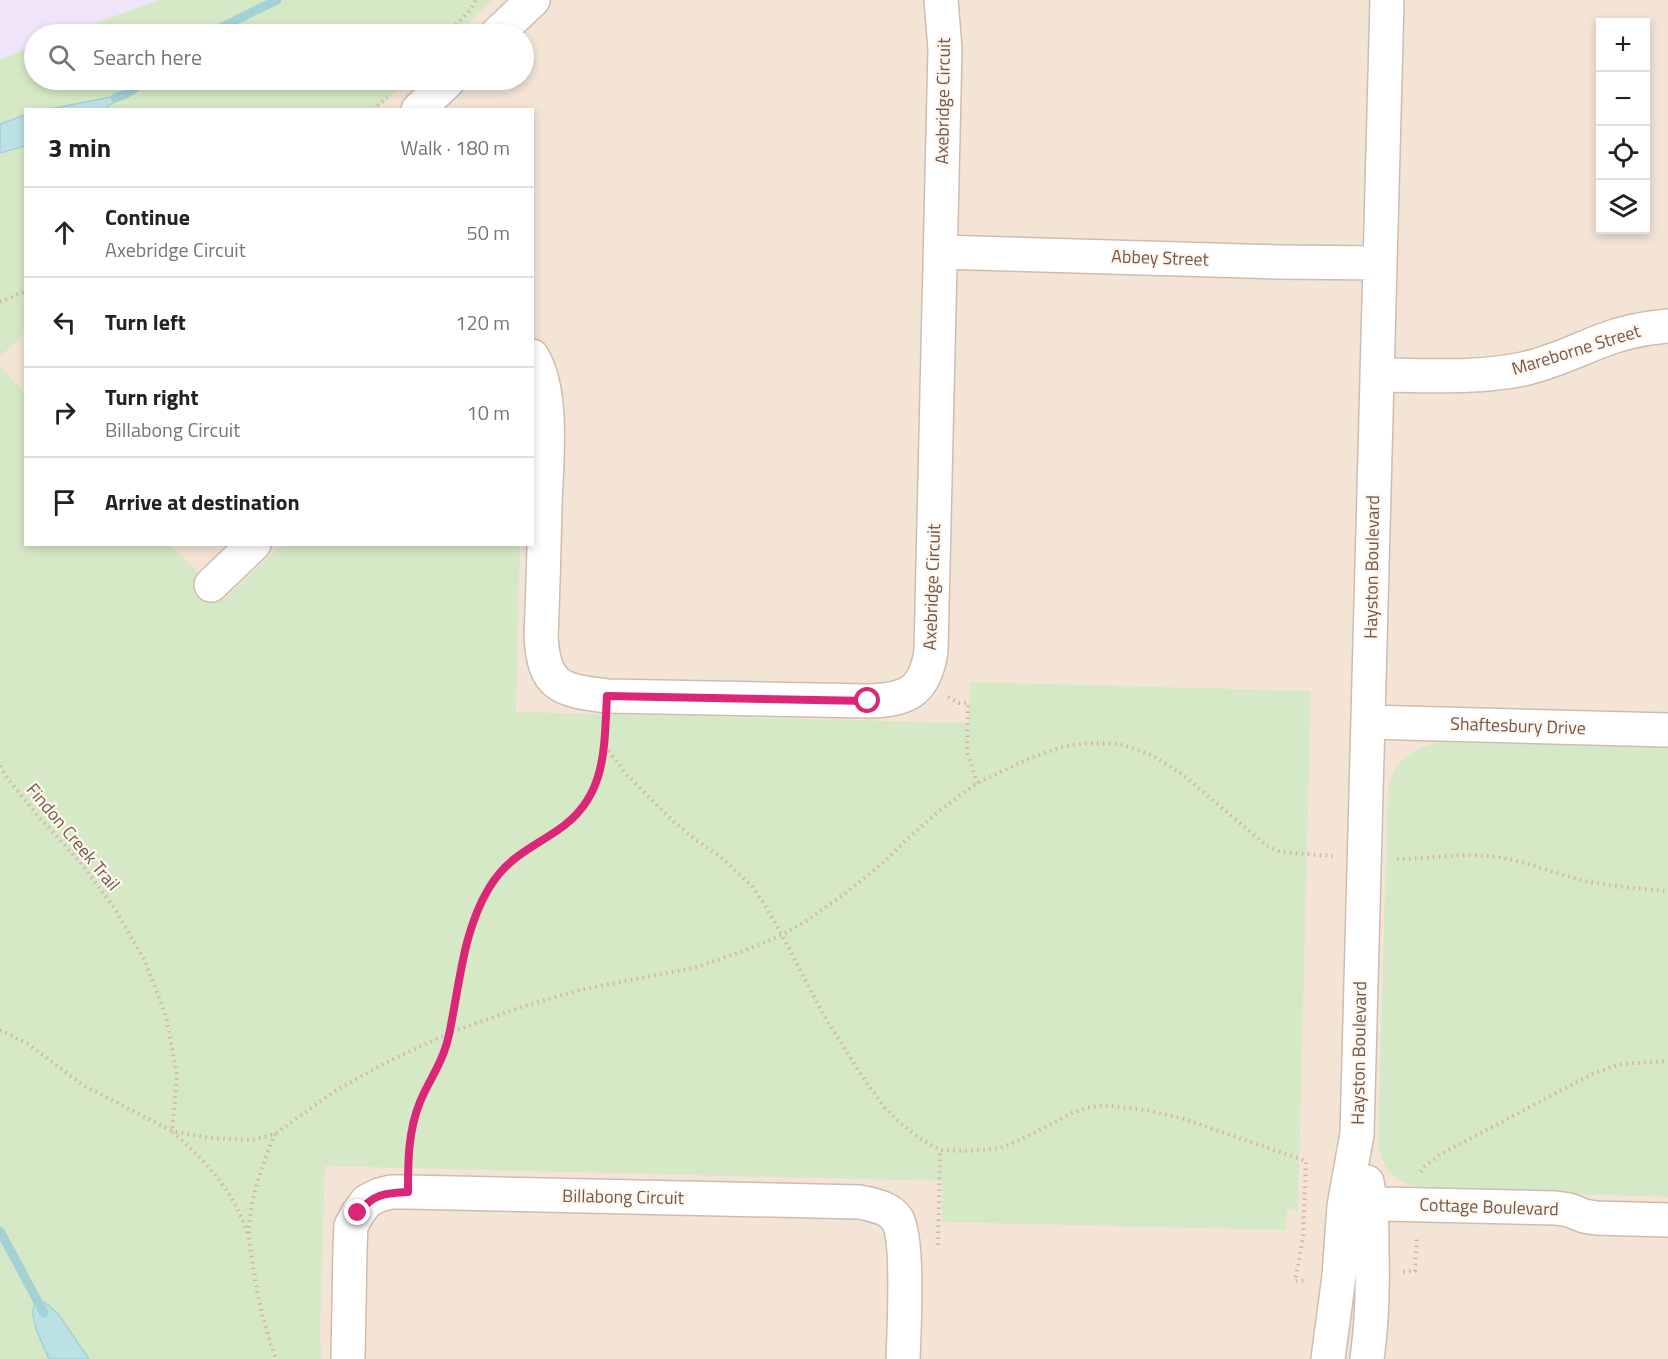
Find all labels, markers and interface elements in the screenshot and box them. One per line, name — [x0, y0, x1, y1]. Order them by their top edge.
map controls — [1596, 18, 1650, 234]
button: + — [1596, 18, 1650, 72]
search box — [24, 24, 534, 90]
street label: Axebridge Circuit — [928, 37, 957, 165]
text: Search here — [93, 40, 202, 74]
icon: search — [45, 41, 78, 74]
button: − — [1596, 72, 1650, 126]
button: locate — [1596, 126, 1650, 180]
text: 3 min — [48, 128, 111, 167]
text: Walk · 180 m — [401, 132, 510, 163]
button: layers — [1596, 180, 1650, 234]
text: Continue — [105, 200, 190, 234]
icon: ahead — [48, 216, 81, 249]
text: 50 m — [466, 217, 510, 248]
text: Axebridge Circuit — [105, 234, 246, 265]
street label: Abbey Street — [1111, 242, 1210, 273]
text: Turn left — [105, 305, 186, 339]
icon: left — [48, 306, 81, 339]
text: 120 m — [455, 307, 510, 338]
street label: Mareborne Street — [1508, 317, 1644, 382]
text: Turn right — [105, 380, 199, 414]
icon: right — [48, 396, 81, 429]
text: 10 m — [466, 397, 510, 428]
text: Billabong Circuit — [105, 414, 240, 445]
text: Arrive at destination — [105, 485, 300, 519]
icon: arrive — [48, 486, 81, 519]
street label: Hayston Boulevard — [1357, 495, 1386, 639]
street label: Axebridge Circuit — [916, 523, 947, 651]
route start — [854, 687, 880, 713]
street label: Shaftesbury Drive — [1450, 710, 1586, 741]
street label: Findon Creek Trail — [20, 777, 127, 897]
street label: Hayston Boulevard — [1344, 981, 1373, 1125]
street label: Billabong Circuit — [562, 1182, 685, 1211]
street label: Cottage Boulevard — [1419, 1191, 1559, 1222]
route end — [344, 1199, 370, 1225]

